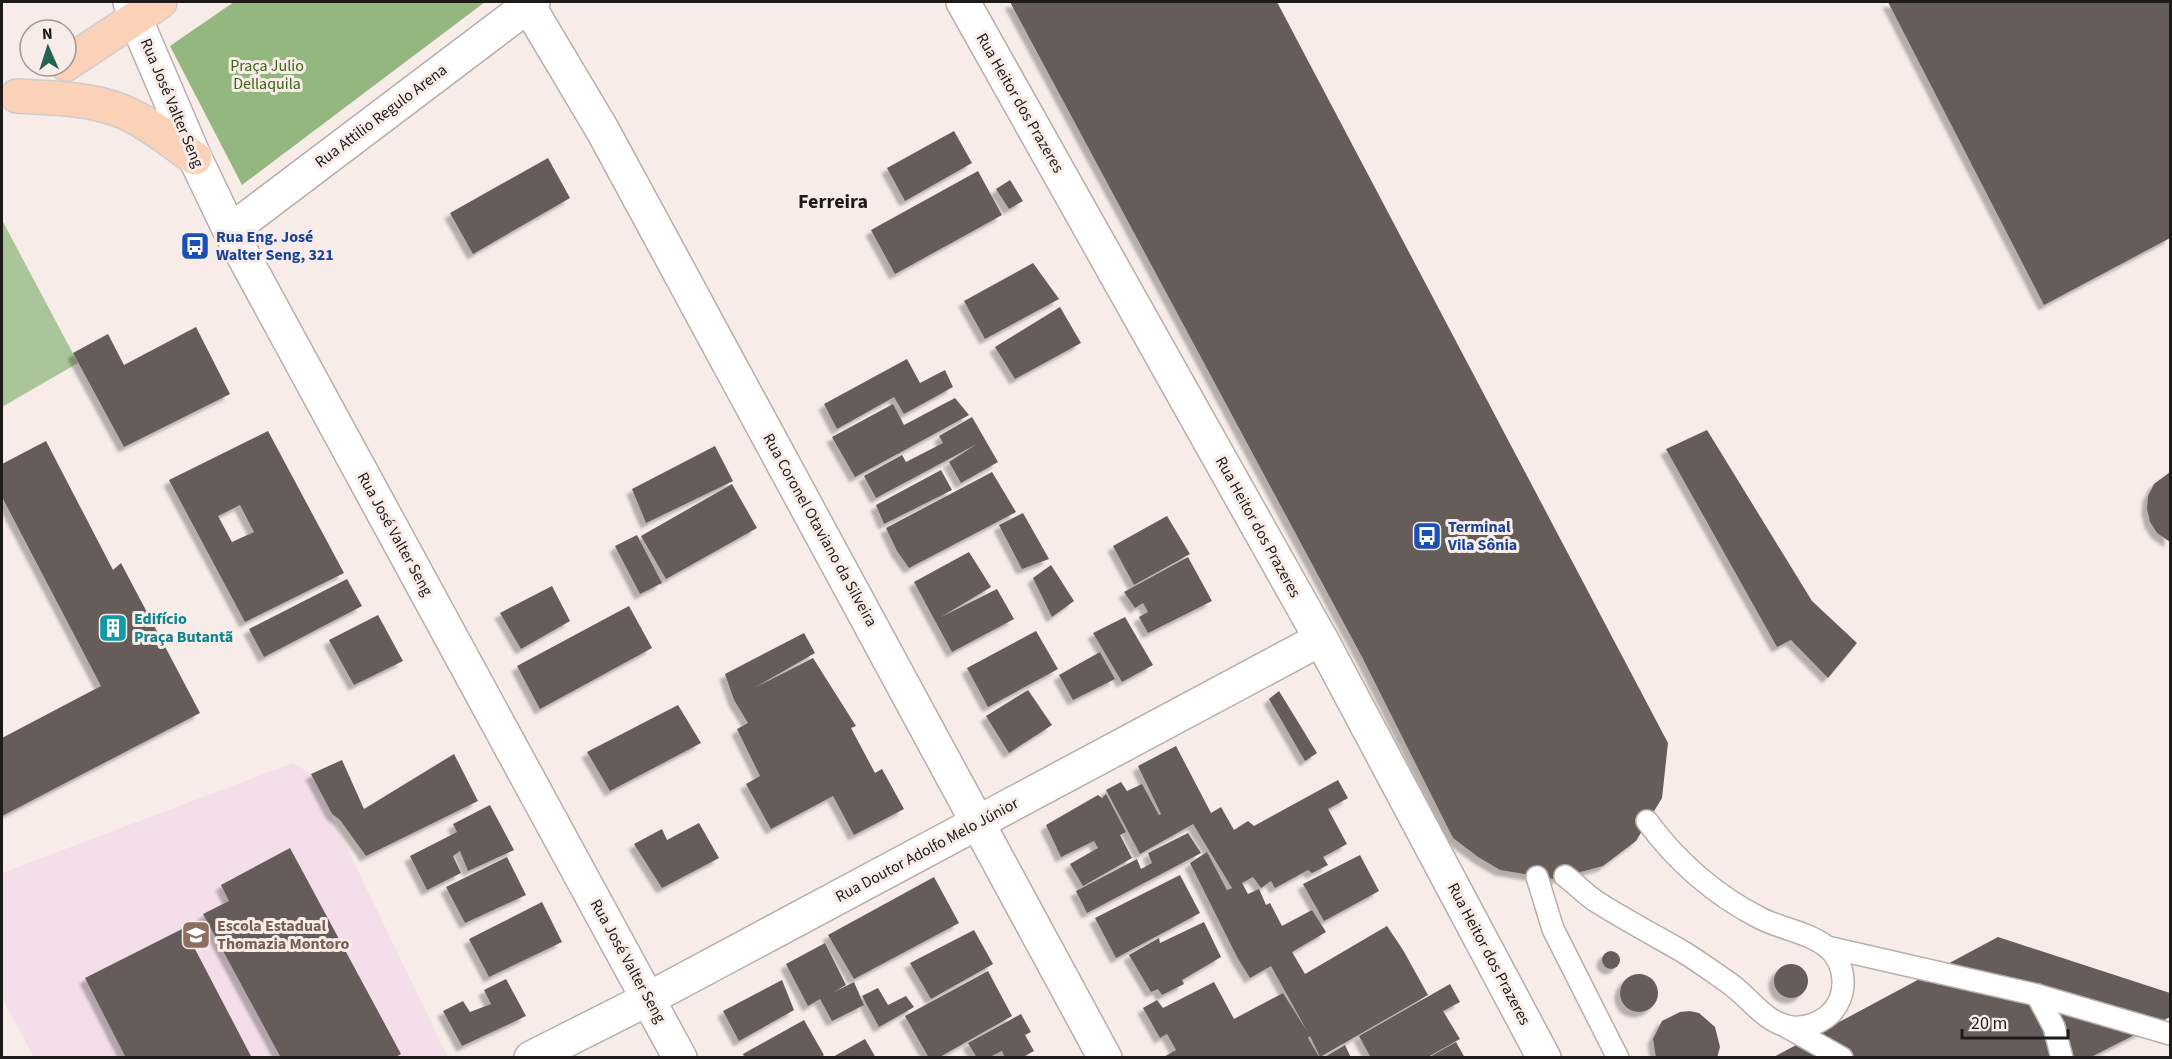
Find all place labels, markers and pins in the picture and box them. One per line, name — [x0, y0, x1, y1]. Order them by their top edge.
place label: Rua Eng. José Walter Seng, 321 — [216, 226, 334, 266]
bus stop icon: Rua Eng. José Walter Seng, 321 — [179, 230, 211, 262]
place label: Terminal Vila Sônia — [1447, 516, 1517, 556]
bus stop icon: Terminal Vila Sônia — [1411, 520, 1443, 552]
place label: Edifício Praça Butantã — [134, 608, 233, 648]
building icon: Edifício Praça Butantã — [97, 612, 129, 644]
place label: Escola Estadual Thomazia Montoro — [217, 915, 350, 955]
school or university icon: Escola Estadual Thomazia Montoro — [180, 919, 212, 951]

